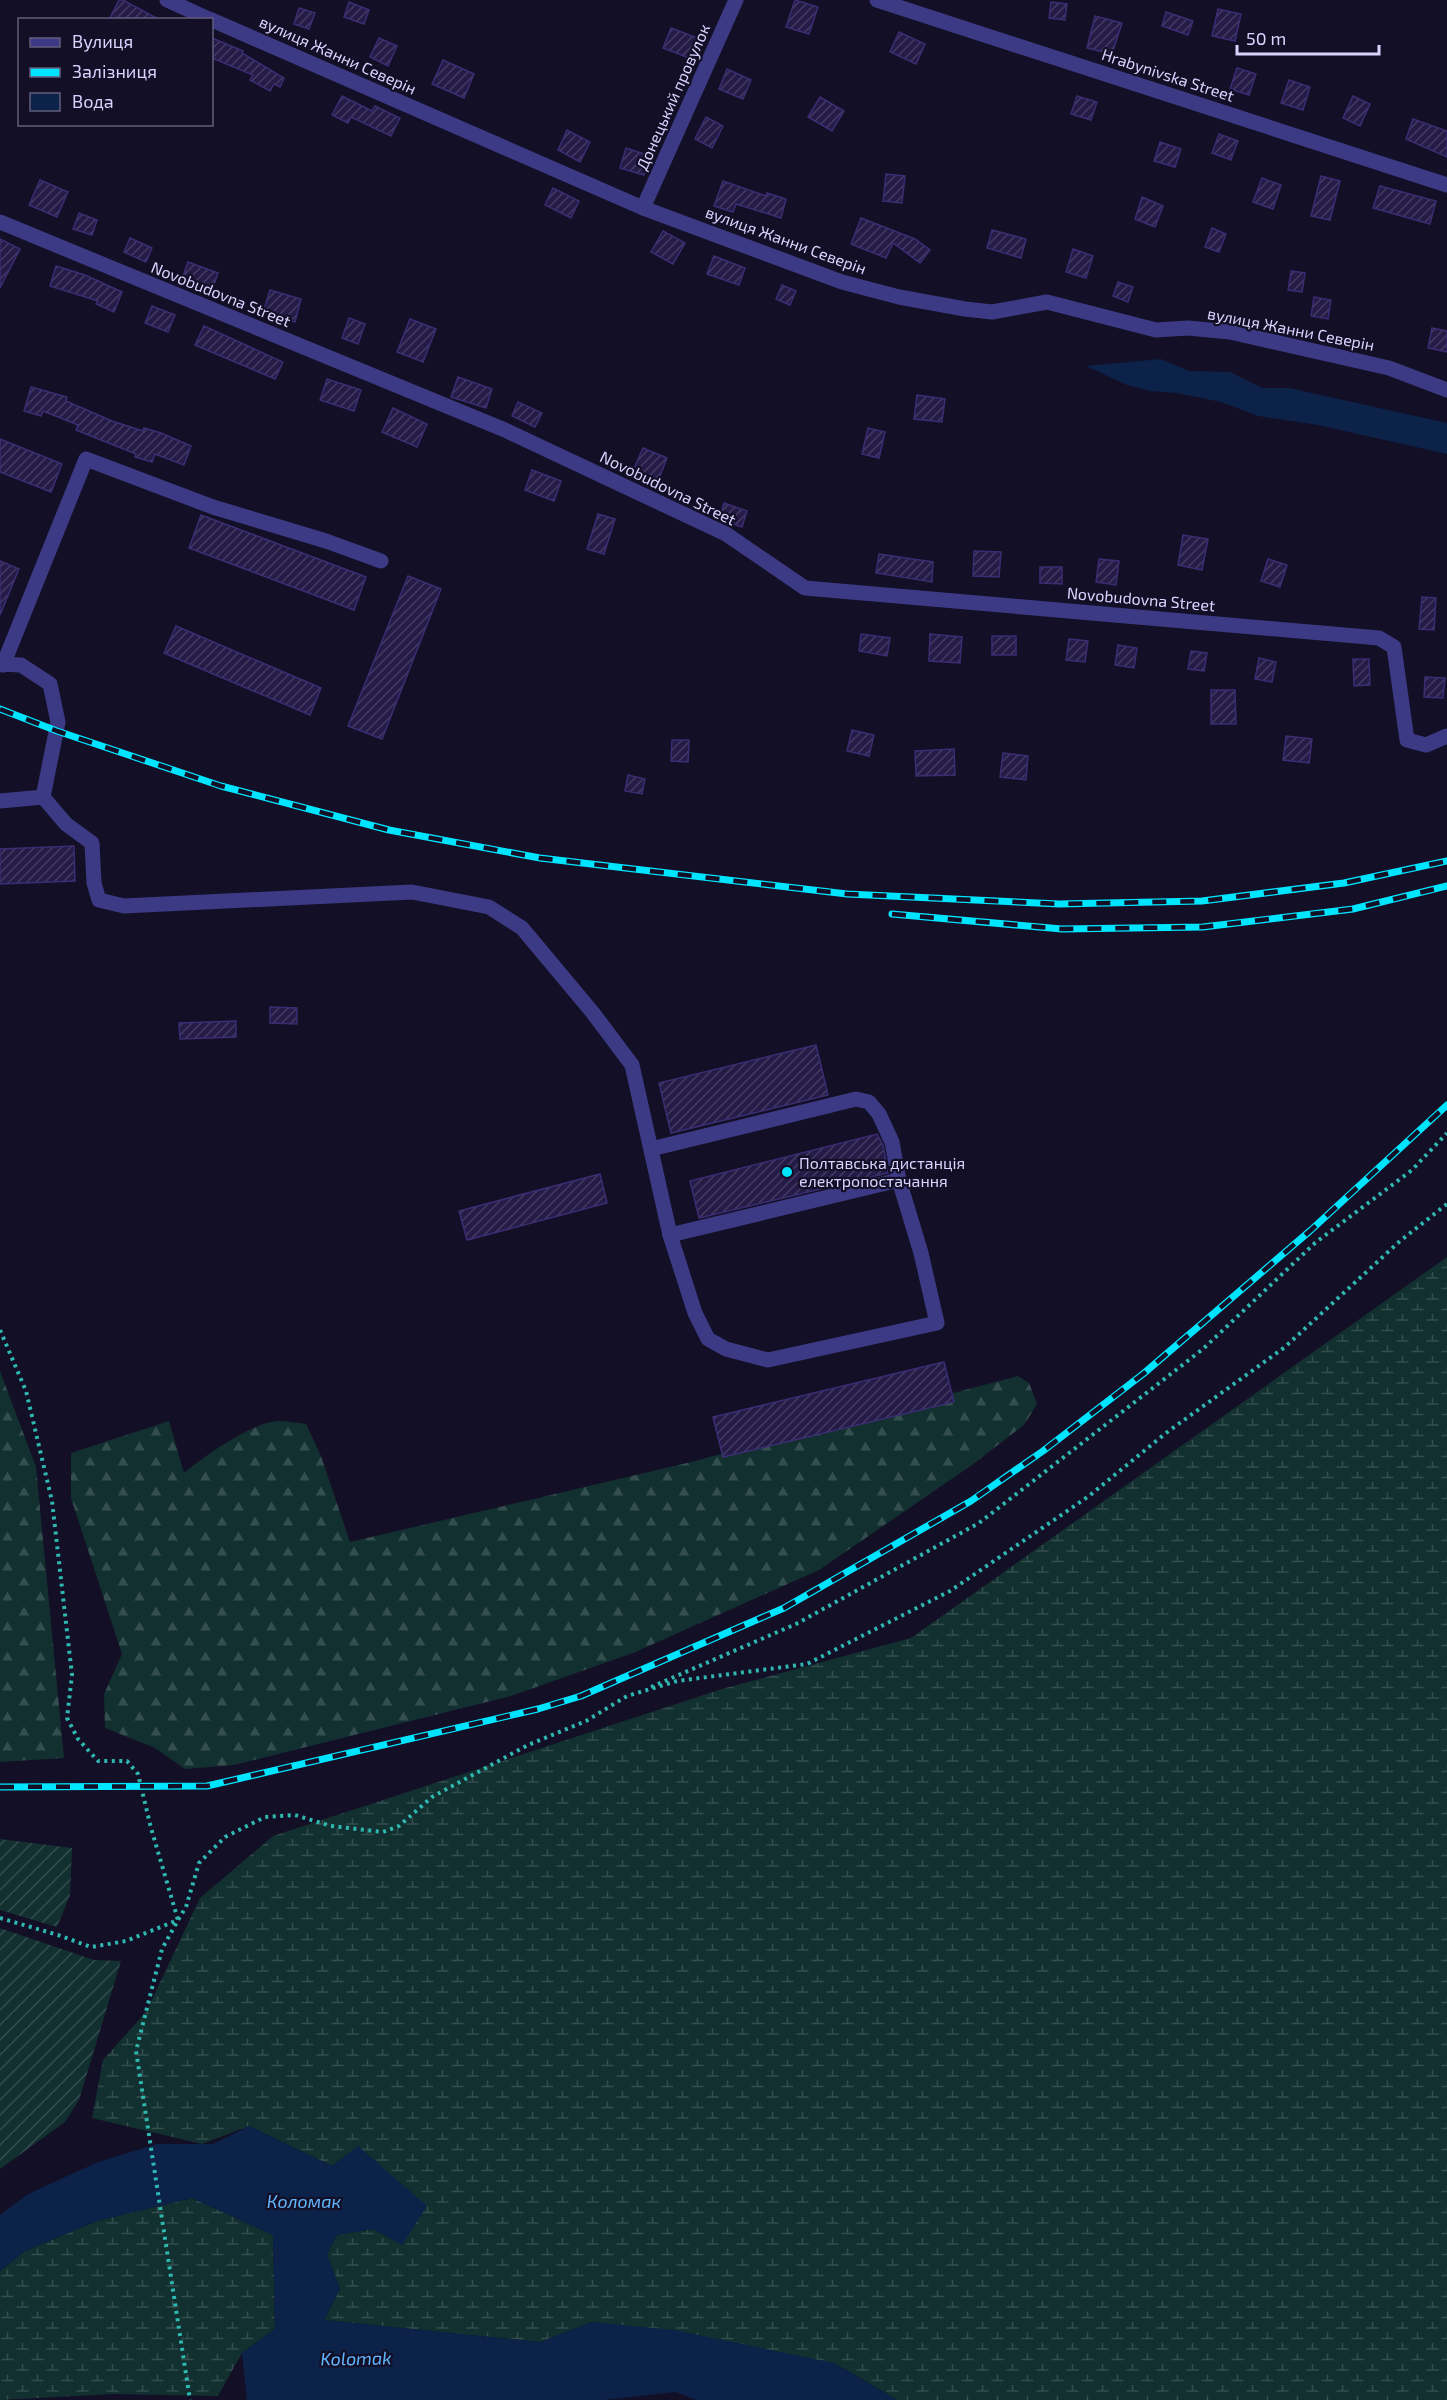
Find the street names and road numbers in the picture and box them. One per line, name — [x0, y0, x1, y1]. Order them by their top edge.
street label: вулиця Жанни Северін — [256, 11, 420, 99]
street label: Донецький провулок — [632, 20, 714, 173]
street label: Hrabynivska Street — [1099, 44, 1237, 105]
street label: вулиця Жанни Северін — [703, 202, 869, 278]
street label: Novobudovna Street — [149, 257, 294, 330]
street label: вулиця Жанни Северін — [1206, 303, 1376, 355]
street label: Novobudovna Street — [597, 446, 739, 529]
street label: Novobudovna Street — [1066, 583, 1216, 614]

